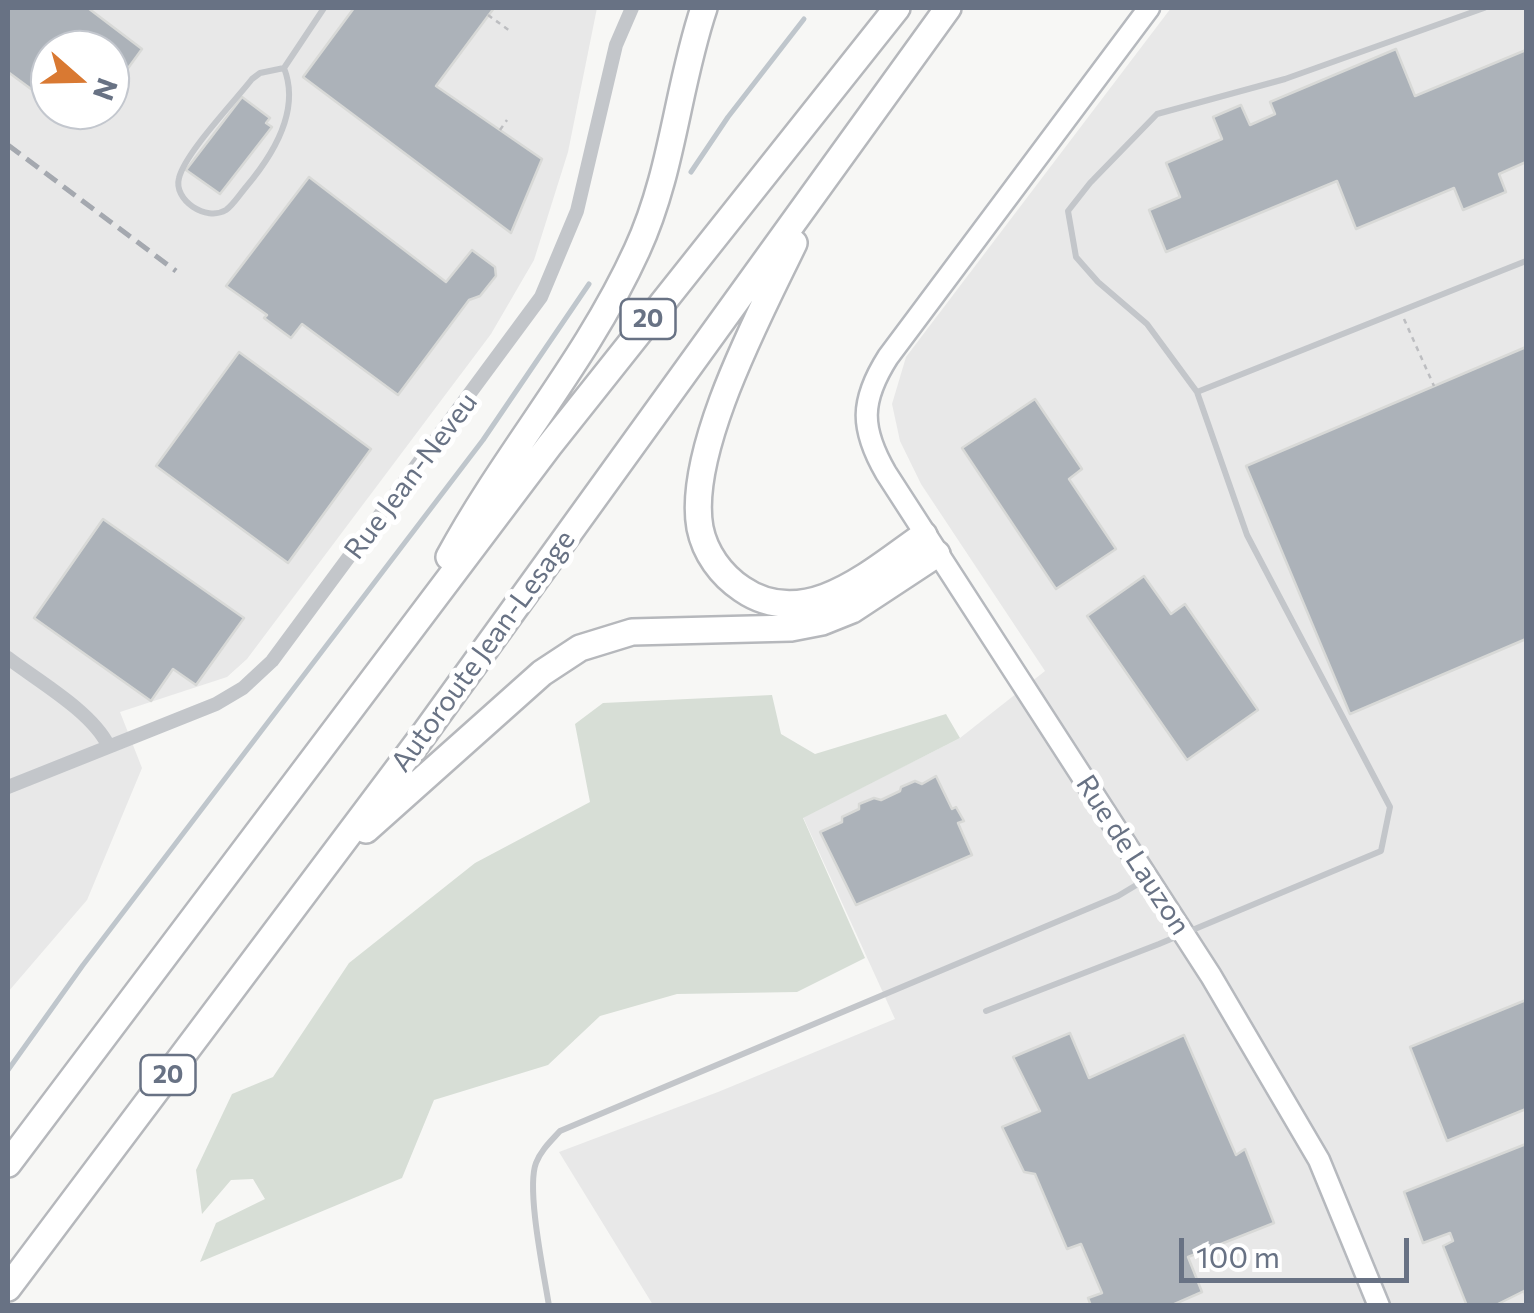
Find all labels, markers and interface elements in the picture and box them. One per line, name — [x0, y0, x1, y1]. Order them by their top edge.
north arrow — [30, 30, 130, 130]
text: N — [87, 74, 126, 105]
road number: 20 — [620, 299, 676, 339]
street label: Rue Jean-Neveu — [338, 386, 484, 566]
street label: Autoroute Jean-Lesage — [384, 524, 582, 778]
street label: Rue de Lauzon — [1069, 769, 1197, 941]
road number: 20 — [140, 1055, 196, 1095]
scale bar — [1184, 1218, 1414, 1280]
text: 100 m — [1196, 1237, 1280, 1274]

